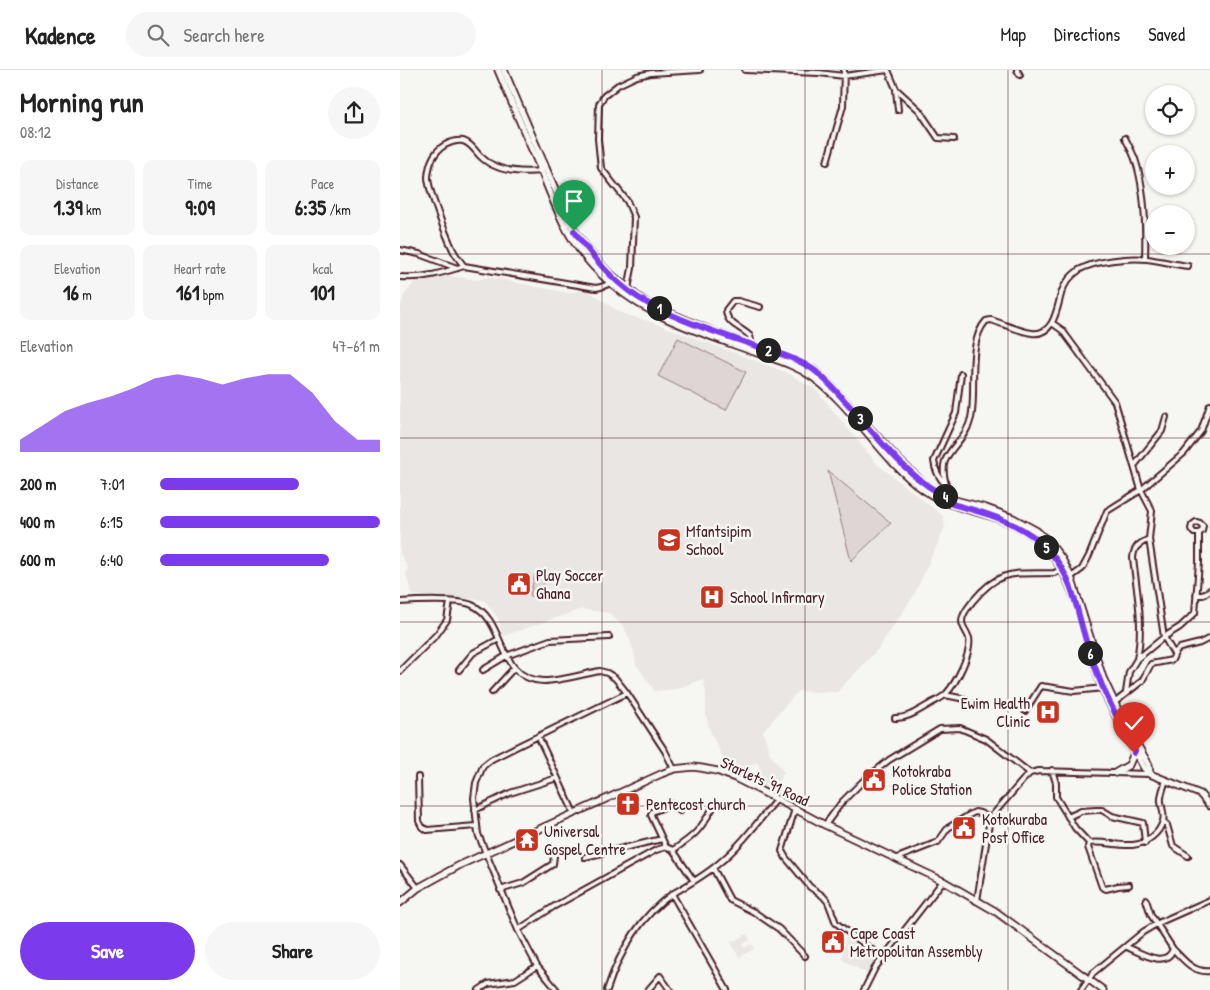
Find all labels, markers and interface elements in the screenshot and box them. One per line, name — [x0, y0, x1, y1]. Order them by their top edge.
search box — [126, 12, 476, 57]
text: Kadence — [25, 19, 96, 51]
icon: search — [144, 21, 172, 49]
text: Search here — [184, 22, 265, 48]
text: Map — [1001, 22, 1026, 47]
text: Directions — [1054, 22, 1120, 47]
text: Saved — [1148, 22, 1185, 47]
text: Morning run — [20, 83, 144, 121]
map controls — [1145, 85, 1195, 255]
button: locate — [1145, 85, 1195, 135]
button: share — [328, 87, 380, 139]
text: 08:12 — [20, 121, 51, 143]
button: + — [1145, 145, 1195, 195]
text: Distance — [56, 174, 99, 193]
text: Time — [188, 174, 212, 193]
text: Pace — [311, 174, 334, 193]
pin — [553, 180, 595, 231]
icon: arrive — [560, 187, 588, 215]
text: 1.39 — [53, 193, 83, 222]
text: 9:09 — [185, 193, 215, 222]
text: 6:35 — [295, 193, 326, 222]
text: km — [83, 200, 101, 219]
text: /km — [326, 200, 351, 219]
button: − — [1145, 205, 1195, 255]
text: Elevation — [54, 259, 101, 278]
text: Heart rate — [174, 259, 226, 278]
text: kcal — [312, 259, 333, 278]
text: 16 — [63, 278, 79, 307]
text: 161 — [176, 278, 200, 307]
text: 101 — [310, 278, 335, 307]
text: m — [79, 285, 92, 304]
text: bpm — [200, 285, 224, 304]
pin: 1 — [646, 296, 672, 320]
text: 1 — [657, 299, 662, 318]
text: Elevation — [20, 335, 73, 357]
text: 47–61 m — [333, 335, 380, 357]
pin: 2 — [756, 338, 780, 362]
text: 2 — [765, 341, 772, 360]
pin: 3 — [848, 406, 872, 430]
text: 3 — [857, 409, 864, 428]
text: 200 m — [20, 473, 56, 495]
text: 7:01 — [100, 473, 125, 495]
pin: 4 — [932, 484, 958, 508]
text: 4 — [943, 487, 948, 506]
text: 400 m — [20, 511, 55, 533]
text: 6:15 — [100, 511, 123, 533]
place label: Mfantsipim School — [686, 520, 751, 560]
school or university icon: Mfantsipim School — [656, 527, 682, 553]
pin: 5 — [1034, 534, 1058, 560]
text: 5 — [1044, 538, 1049, 557]
text: 600 m — [20, 549, 55, 571]
text: 6:40 — [100, 549, 123, 571]
place label: Play Soccer Ghana — [536, 564, 603, 604]
public building icon: Play Soccer Ghana — [506, 571, 532, 597]
hospital icon: School Infirmary — [699, 584, 725, 610]
place label: School Infirmary — [730, 586, 825, 608]
pin: 6 — [1078, 640, 1102, 666]
text: 6 — [1088, 644, 1093, 663]
place label: Ewim Health Clinic — [961, 692, 1031, 732]
hospital icon: Ewim Health Clinic — [1035, 699, 1061, 725]
pin — [1113, 702, 1155, 753]
icon: check — [1120, 709, 1148, 737]
street label: Starlets '91 Road — [717, 751, 813, 811]
place label: Kotokraba Police Station — [892, 760, 972, 800]
public building icon: Kotokraba Police Station — [861, 767, 887, 793]
church icon: Pentecost church — [615, 791, 641, 817]
place label: Pentecost church — [646, 793, 746, 815]
place label: Kotokuraba Post Office — [982, 808, 1047, 848]
public building icon: Kotokuraba Post Office — [951, 815, 977, 841]
place label: Universal Gospel Centre — [544, 820, 626, 860]
temple icon: Universal Gospel Centre — [514, 827, 540, 853]
button: Save — [20, 922, 195, 980]
button: Share — [205, 922, 380, 980]
place label: Cape Coast Metropolitan Assembly — [850, 922, 983, 962]
public building icon: Cape Coast Metropolitan Assembly — [820, 929, 846, 955]

